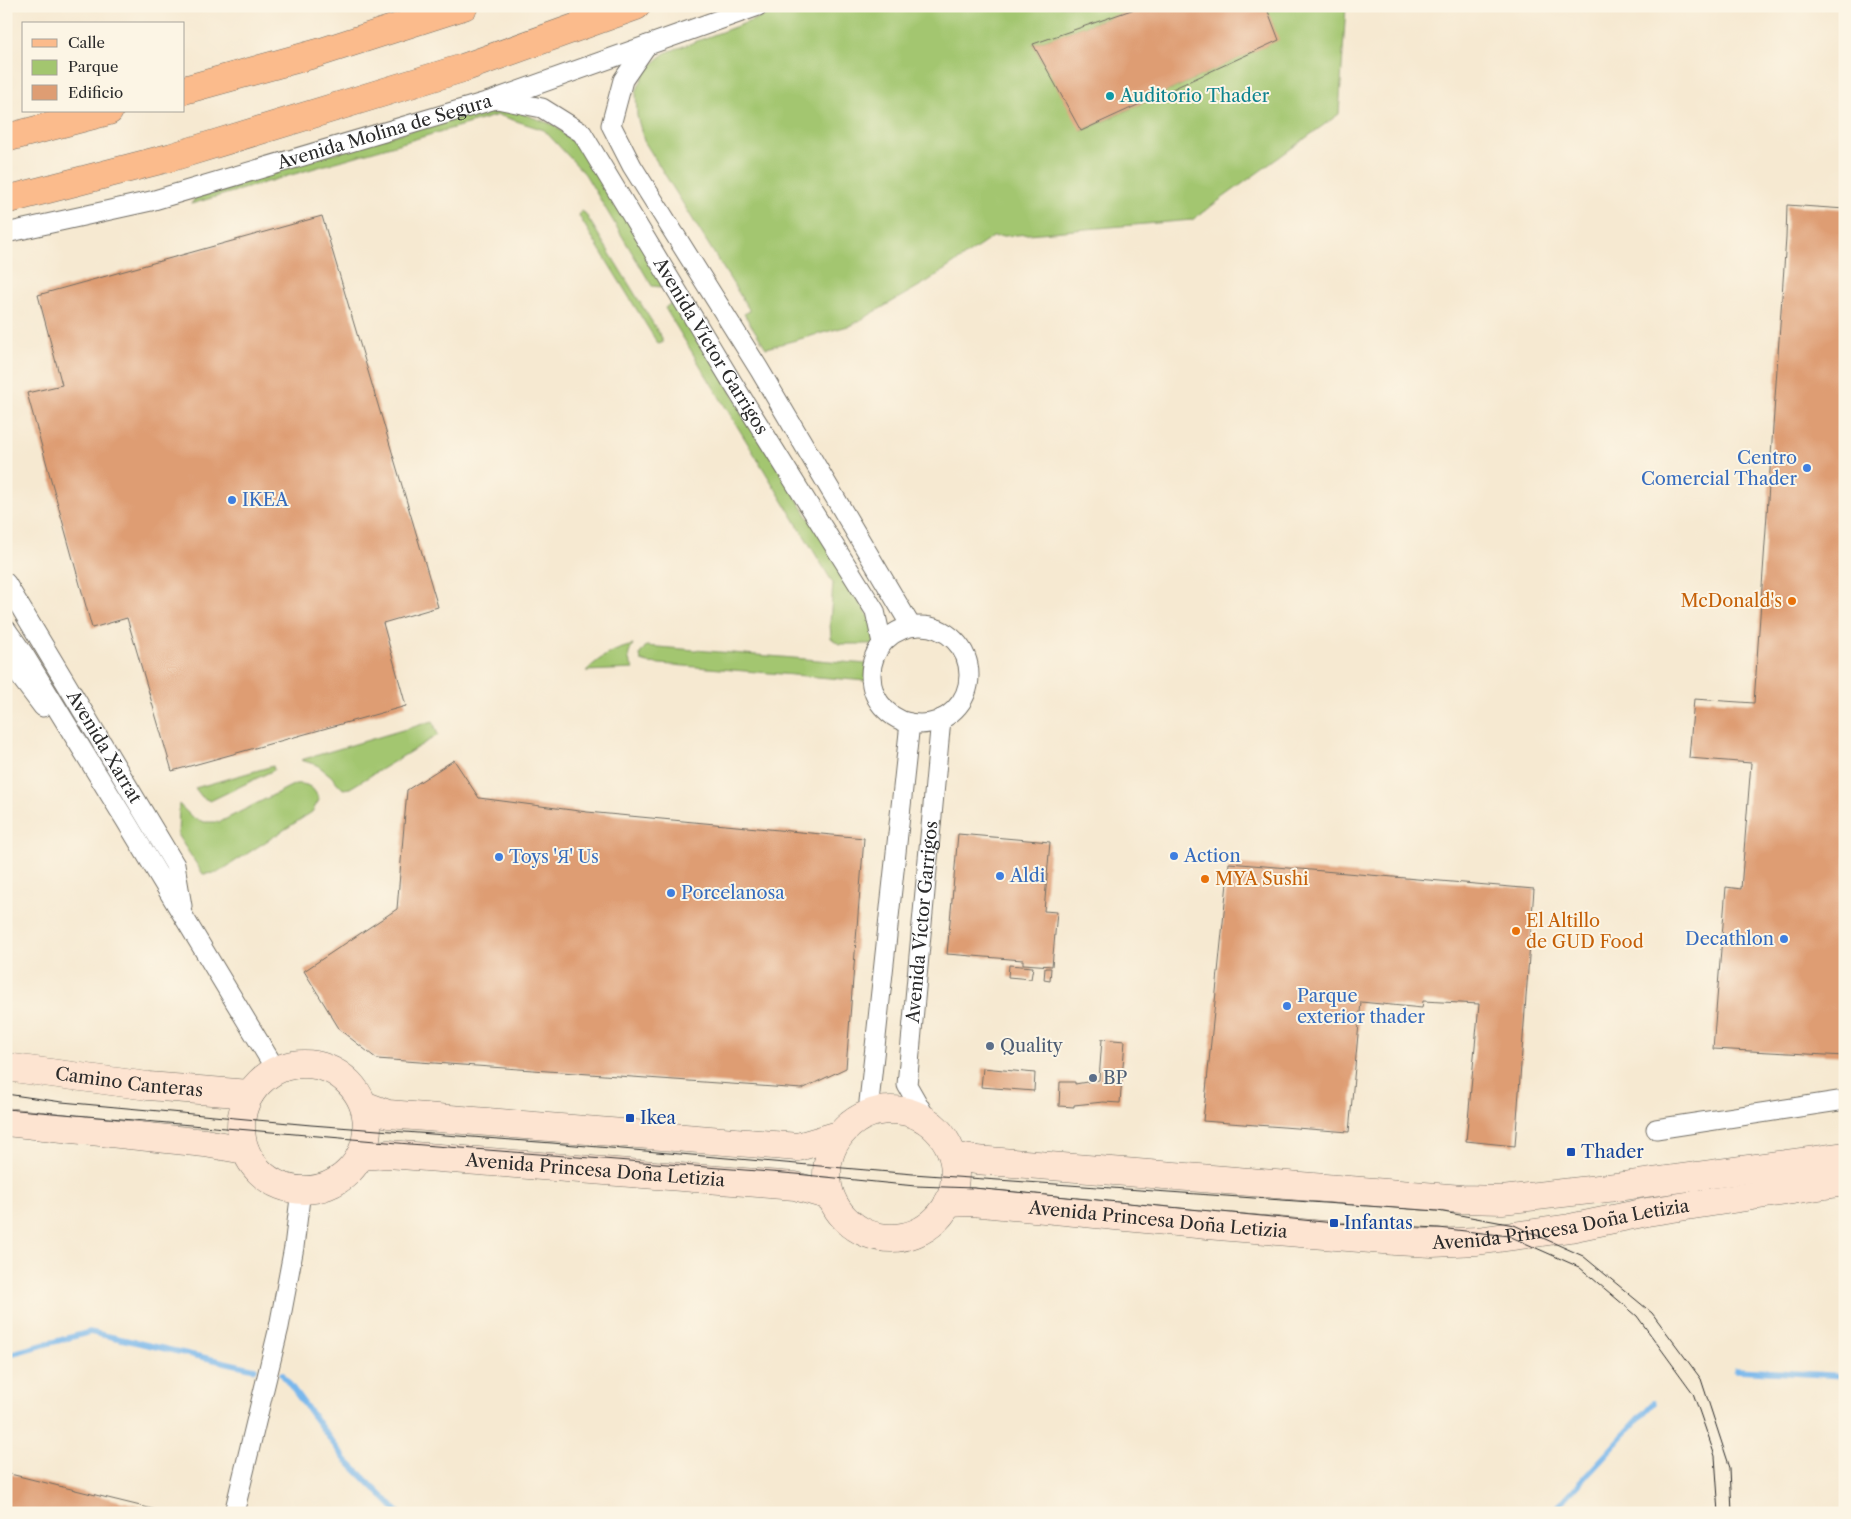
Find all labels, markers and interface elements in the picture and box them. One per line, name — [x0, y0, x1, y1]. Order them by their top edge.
legend — [22, 22, 185, 112]
text: Calle — [68, 33, 105, 52]
text: Parque — [68, 57, 118, 76]
text: Edificio — [68, 83, 123, 102]
place label: Auditorio Thader — [1119, 85, 1270, 107]
street label: Avenida Molina de Segura — [274, 90, 495, 174]
marker: Auditorio Thader — [1104, 90, 1116, 102]
street label: Avenida Víctor Garrigos — [648, 253, 773, 438]
place label: Centro Comercial Thader — [1641, 447, 1797, 490]
marker: Centro Comercial Thader — [1801, 462, 1813, 474]
place label: IKEA — [242, 489, 289, 511]
marker: IKEA — [226, 494, 238, 506]
place label: McDonald's — [1681, 590, 1782, 612]
marker: McDonald's — [1786, 595, 1798, 607]
street label: Avenida Xarrat — [61, 686, 147, 808]
street label: Avenida Víctor Garrigos — [902, 820, 942, 1025]
place label: Action — [1183, 845, 1241, 867]
place label: Toys 'Я' Us — [509, 846, 599, 868]
marker: Action — [1168, 850, 1180, 862]
marker: Toys 'Я' Us — [493, 851, 505, 863]
place label: Aldi — [1009, 865, 1046, 887]
place label: MYA Sushi — [1215, 868, 1309, 890]
marker: Aldi — [994, 870, 1006, 882]
marker: MYA Sushi — [1199, 873, 1211, 885]
place label: Porcelanosa — [681, 882, 785, 904]
marker: Porcelanosa — [665, 887, 677, 899]
place label: El Altillo de GUD Food — [1526, 910, 1644, 953]
marker: El Altillo de GUD Food — [1510, 925, 1522, 937]
place label: Decathlon — [1685, 928, 1774, 950]
marker: Decathlon — [1778, 933, 1790, 945]
place label: Parque exterior thader — [1297, 985, 1426, 1028]
marker: Parque exterior thader — [1281, 1000, 1293, 1012]
place label: Quality — [1000, 1035, 1064, 1057]
marker: Quality — [984, 1040, 996, 1052]
street label: Camino Canteras — [54, 1063, 204, 1101]
place label: BP — [1103, 1067, 1128, 1089]
marker: BP — [1087, 1072, 1099, 1084]
place label: Ikea — [640, 1107, 677, 1129]
marker: Ikea — [624, 1112, 636, 1124]
place label: Thader — [1581, 1141, 1644, 1163]
marker: Thader — [1565, 1146, 1577, 1158]
street label: Avenida Princesa Doña Letizia — [464, 1149, 726, 1191]
street label: Avenida Princesa Doña Letizia — [1431, 1195, 1691, 1254]
street label: Avenida Princesa Doña Letizia — [1027, 1197, 1289, 1243]
place label: Infantas — [1344, 1212, 1413, 1234]
marker: Infantas — [1328, 1217, 1340, 1229]

